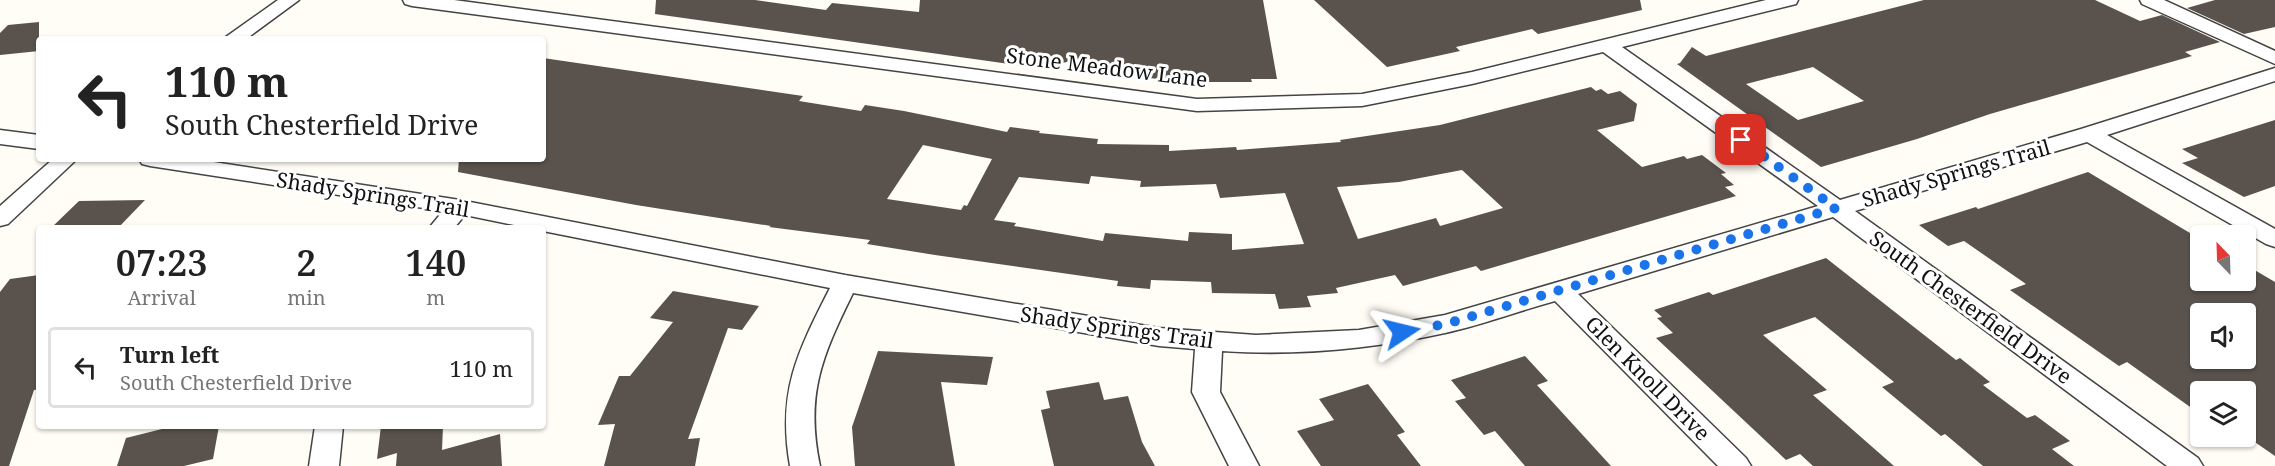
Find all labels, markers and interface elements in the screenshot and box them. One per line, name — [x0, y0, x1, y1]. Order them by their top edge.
street label: Stone Meadow Lane — [1005, 41, 1209, 93]
text: 110 m — [165, 52, 289, 109]
icon: left — [66, 60, 144, 138]
text: South Chesterfield Drive — [165, 106, 478, 143]
pin — [1715, 114, 1766, 165]
icon: arrive — [1724, 123, 1757, 156]
street label: Shady Springs Trail — [1858, 133, 2054, 213]
street label: Shady Springs Trail — [275, 165, 472, 223]
street label: South Chesterfield Drive — [1864, 224, 2078, 390]
north arrow — [2190, 225, 2256, 291]
map controls — [2190, 225, 2256, 447]
text: 07:23 — [116, 238, 208, 287]
text: 2 — [296, 238, 317, 287]
text: 140 — [405, 238, 466, 287]
text: Arrival — [127, 284, 196, 311]
text: min — [287, 284, 326, 311]
text: m — [426, 284, 445, 311]
street label: Shady Springs Trail — [1019, 300, 1216, 354]
position arrow — [1370, 300, 1434, 364]
button: sound — [2190, 303, 2256, 369]
street label: Glen Knoll Drive — [1579, 309, 1717, 447]
text: Turn left — [120, 339, 219, 369]
icon: left — [69, 351, 102, 384]
text: 110 m — [450, 353, 513, 383]
text: South Chesterfield Drive — [120, 369, 352, 396]
button: layers — [2190, 381, 2256, 447]

